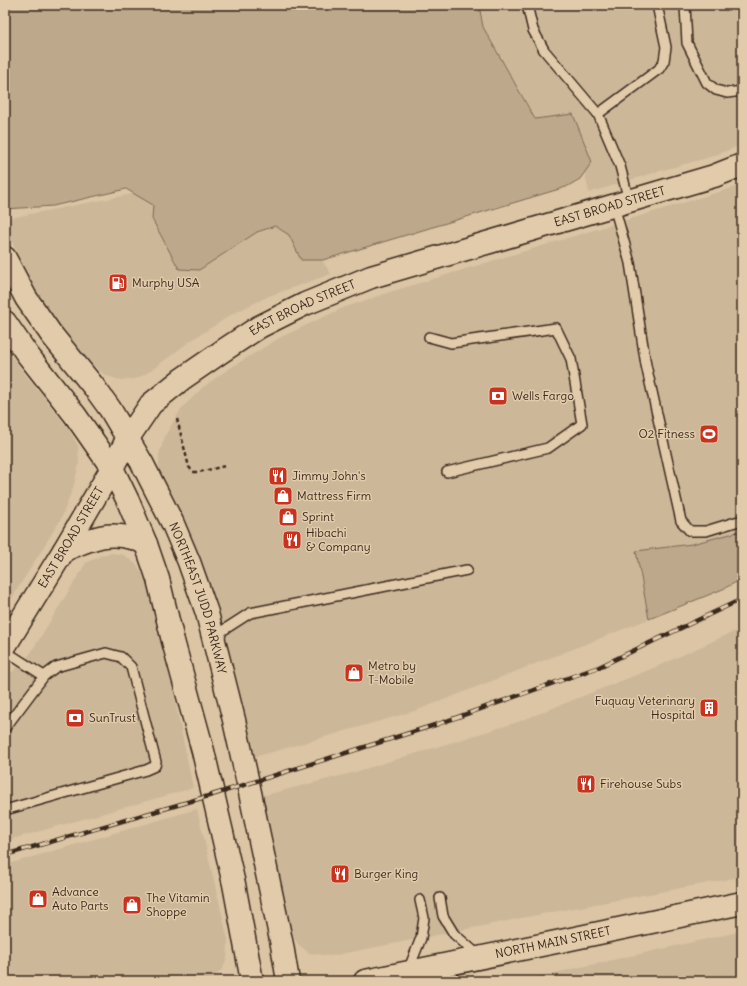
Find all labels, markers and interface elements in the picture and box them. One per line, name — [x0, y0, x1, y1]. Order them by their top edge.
street label: EAST BROAD STREET — [552, 183, 667, 230]
fuel station icon: Murphy USA — [107, 272, 129, 294]
place label: Murphy USA — [132, 275, 200, 290]
street label: EAST BROAD STREET — [246, 276, 357, 338]
bank icon: Wells Fargo — [487, 385, 509, 407]
place label: Wells Fargo — [512, 388, 574, 403]
sports icon: O2 Fitness — [698, 423, 720, 445]
place label: O2 Fitness — [638, 426, 695, 441]
restaurant icon: Jimmy John's — [267, 465, 289, 487]
place label: Jimmy John's — [292, 468, 366, 483]
street label: EAST BROAD STREET — [34, 484, 106, 591]
shop icon: Mattress Firm — [272, 485, 294, 507]
place label: Mattress Firm — [297, 488, 372, 503]
shop icon: Sprint — [277, 506, 299, 528]
place label: Sprint — [302, 509, 334, 524]
street label: NORTHEAST JUDD PARKWAY — [166, 520, 230, 676]
place label: Hibachi & Company — [306, 525, 370, 554]
restaurant icon: Hibachi & Company — [281, 529, 303, 551]
place label: Metro by T-Mobile — [368, 658, 416, 687]
shop icon: Metro by T-Mobile — [343, 662, 365, 684]
place label: Fuquay Veterinary Hospital — [595, 693, 695, 722]
building icon: Fuquay Veterinary Hospital — [698, 697, 720, 719]
bank icon: SunTrust — [64, 707, 86, 729]
place label: SunTrust — [89, 710, 136, 725]
restaurant icon: Firehouse Subs — [575, 773, 597, 795]
place label: Firehouse Subs — [600, 776, 682, 791]
restaurant icon: Burger King — [329, 863, 351, 885]
place label: Burger King — [354, 866, 418, 881]
place label: Advance Auto Parts — [52, 884, 109, 913]
shop icon: Advance Auto Parts — [27, 888, 49, 910]
place label: The Vitamin Shoppe — [146, 890, 210, 919]
shop icon: The Vitamin Shoppe — [121, 894, 143, 916]
street label: NORTH MAIN STREET — [494, 923, 612, 961]

